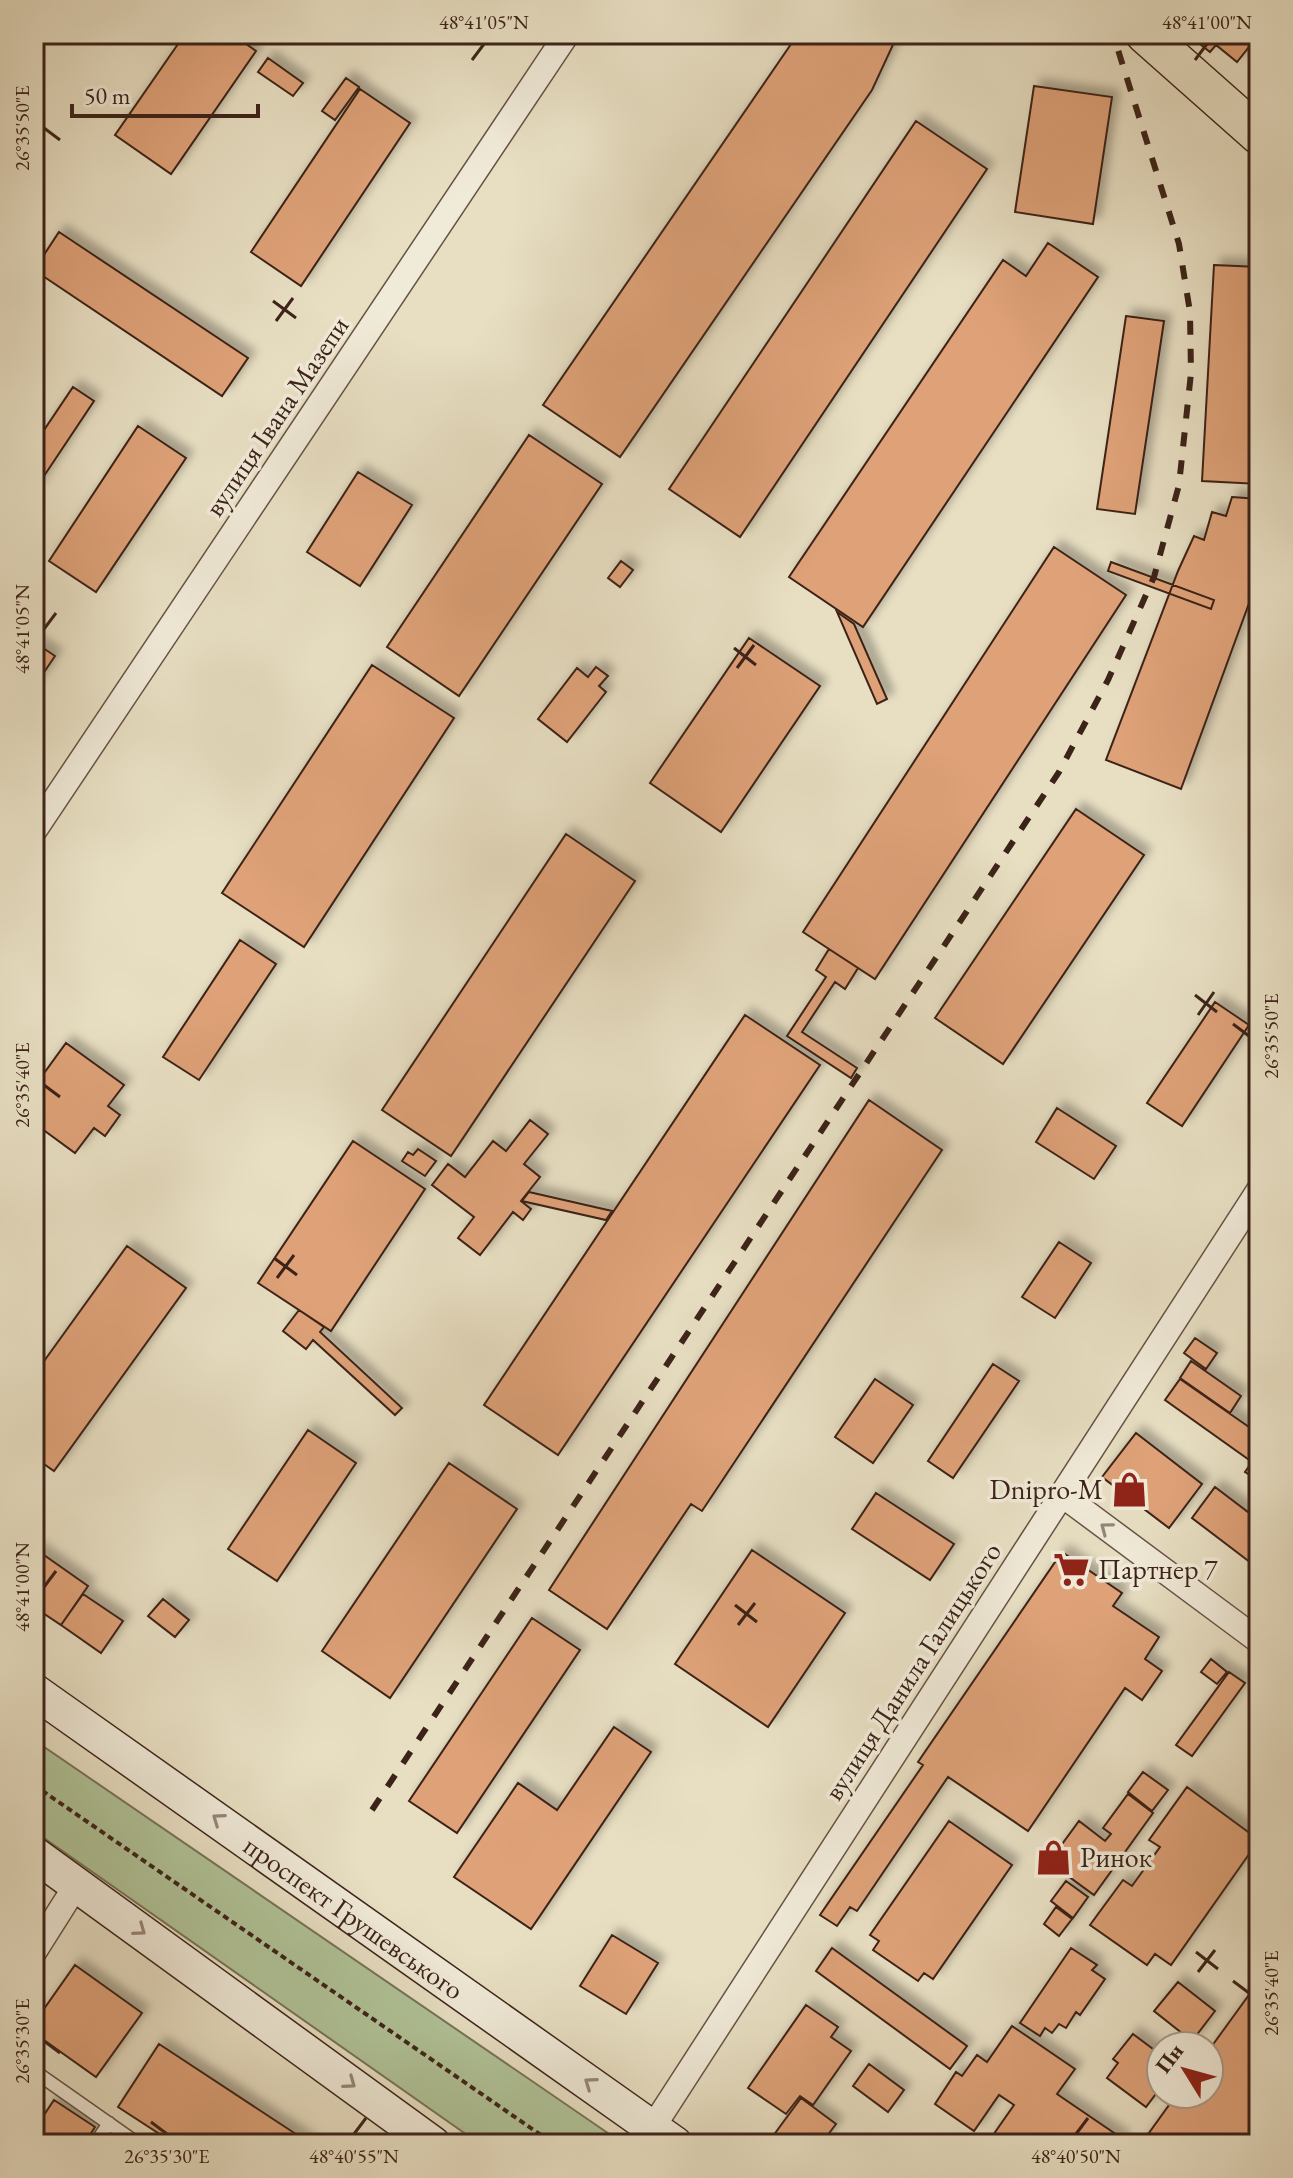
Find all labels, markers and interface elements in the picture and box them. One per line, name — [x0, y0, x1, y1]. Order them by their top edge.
text: 48°41'05"N — [439, 9, 529, 35]
text: 48°41'00"N — [1162, 9, 1252, 35]
scale bar — [72, 68, 258, 118]
text: 50 m — [84, 80, 131, 111]
text: 26°35'50"E — [9, 85, 35, 171]
street label: вулиця Івана Мазепи — [196, 309, 356, 523]
text: 48°41'05"N — [9, 584, 35, 674]
text: 26°35'50"E — [1258, 993, 1284, 1079]
text: 26°35'40"E — [9, 1042, 35, 1128]
shop icon: Dnipro-M — [1110, 1470, 1148, 1508]
place label: Dnipro-M — [990, 1471, 1103, 1507]
one-way arrow — [1101, 1523, 1115, 1538]
street label: вулиця Данила Галицького — [815, 1535, 1009, 1807]
text: 48°41'00"N — [9, 1542, 35, 1632]
supermarket icon: Партнер 7 — [1053, 1550, 1091, 1588]
place label: Партнер 7 — [1098, 1551, 1218, 1587]
one-way arrow — [212, 1814, 226, 1829]
street label: проспект Грушевського — [237, 1827, 471, 2007]
shop icon: Ринок — [1035, 1838, 1073, 1876]
place label: Ринок — [1080, 1839, 1152, 1875]
one-way arrow — [131, 1920, 145, 1935]
text: 26°35'40"E — [1258, 1950, 1284, 2036]
text: 26°35'30"E — [9, 1998, 35, 2084]
north arrow — [1145, 2030, 1225, 2110]
text: Пн — [1149, 2037, 1190, 2079]
one-way arrow — [341, 2074, 355, 2088]
one-way arrow — [584, 2078, 598, 2093]
text: 26°35'30"E — [124, 2143, 210, 2169]
text: 48°40'55"N — [309, 2143, 399, 2169]
text: 48°40'50"N — [1031, 2143, 1121, 2169]

